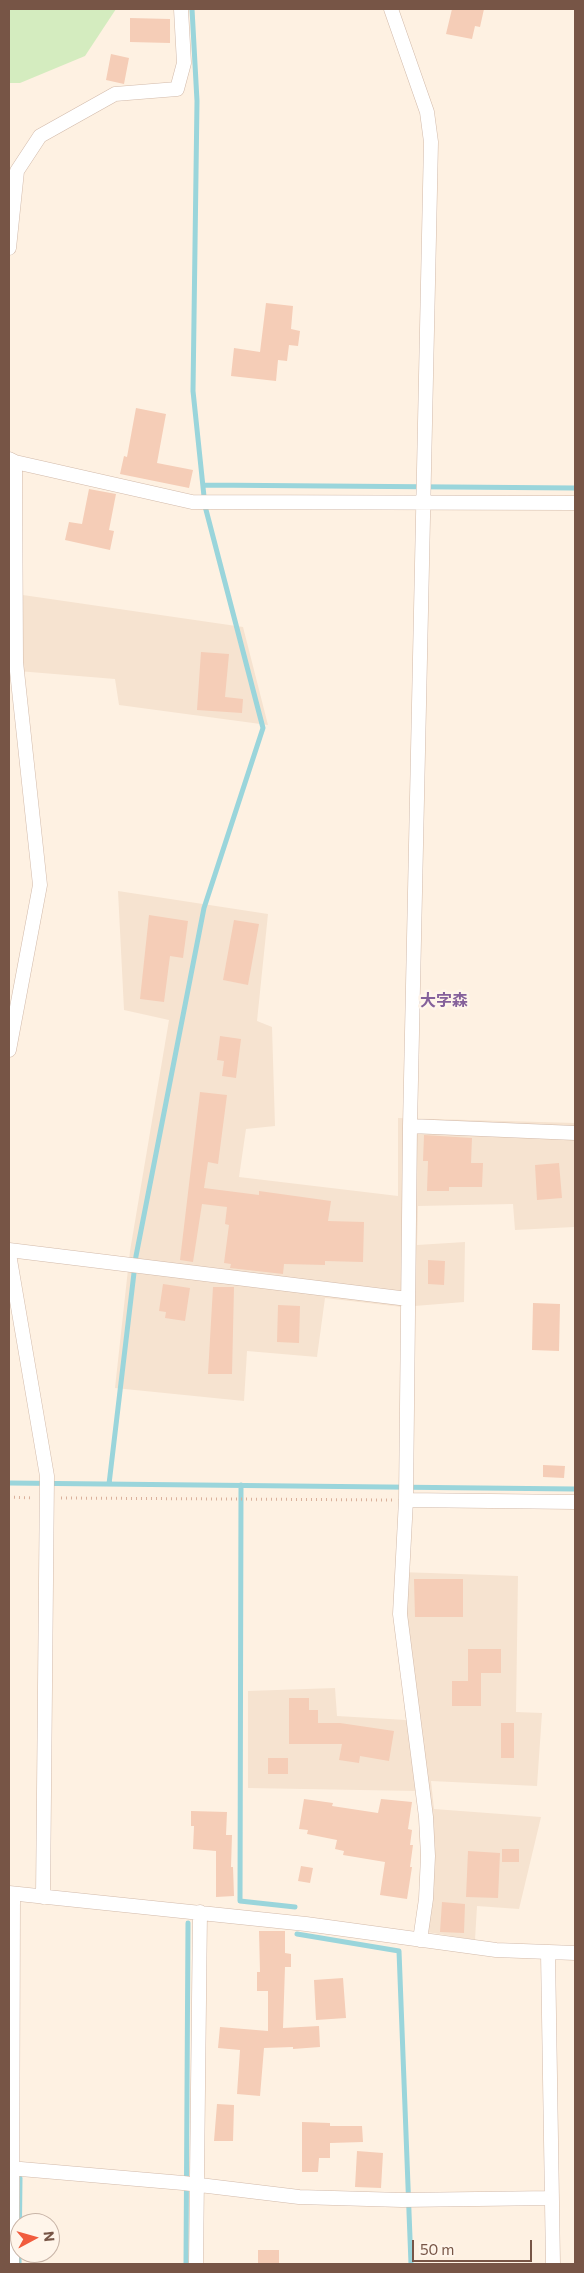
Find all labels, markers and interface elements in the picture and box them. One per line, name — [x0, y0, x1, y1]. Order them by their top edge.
district label: 大字森 — [420, 991, 468, 1011]
north arrow — [10, 2213, 60, 2263]
text: N — [40, 2230, 58, 2243]
scale bar — [414, 2230, 534, 2262]
text: 50 m — [420, 2240, 454, 2258]

